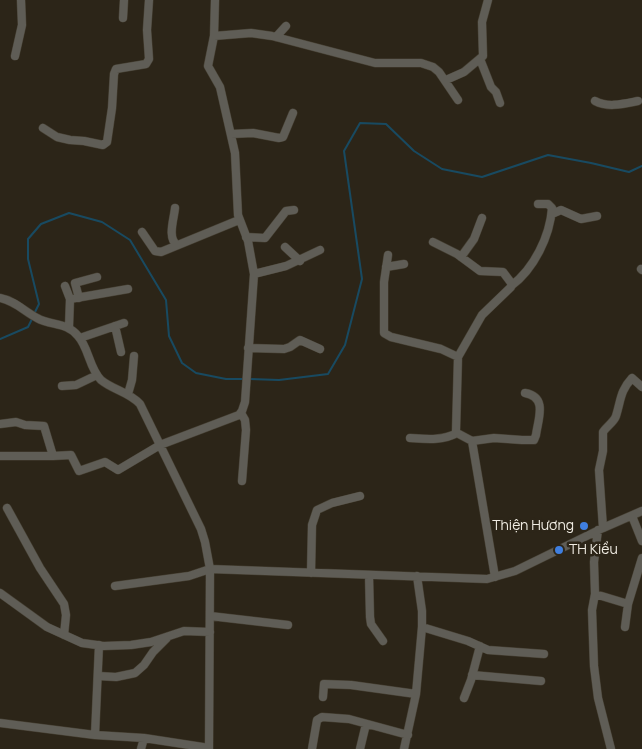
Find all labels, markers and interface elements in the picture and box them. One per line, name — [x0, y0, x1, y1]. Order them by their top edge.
place label: Thiện Hương — [492, 518, 574, 534]
marker: Thiện Hương — [578, 520, 590, 532]
place label: TH Kiều — [569, 542, 618, 558]
marker: TH Kiều — [553, 544, 565, 556]

